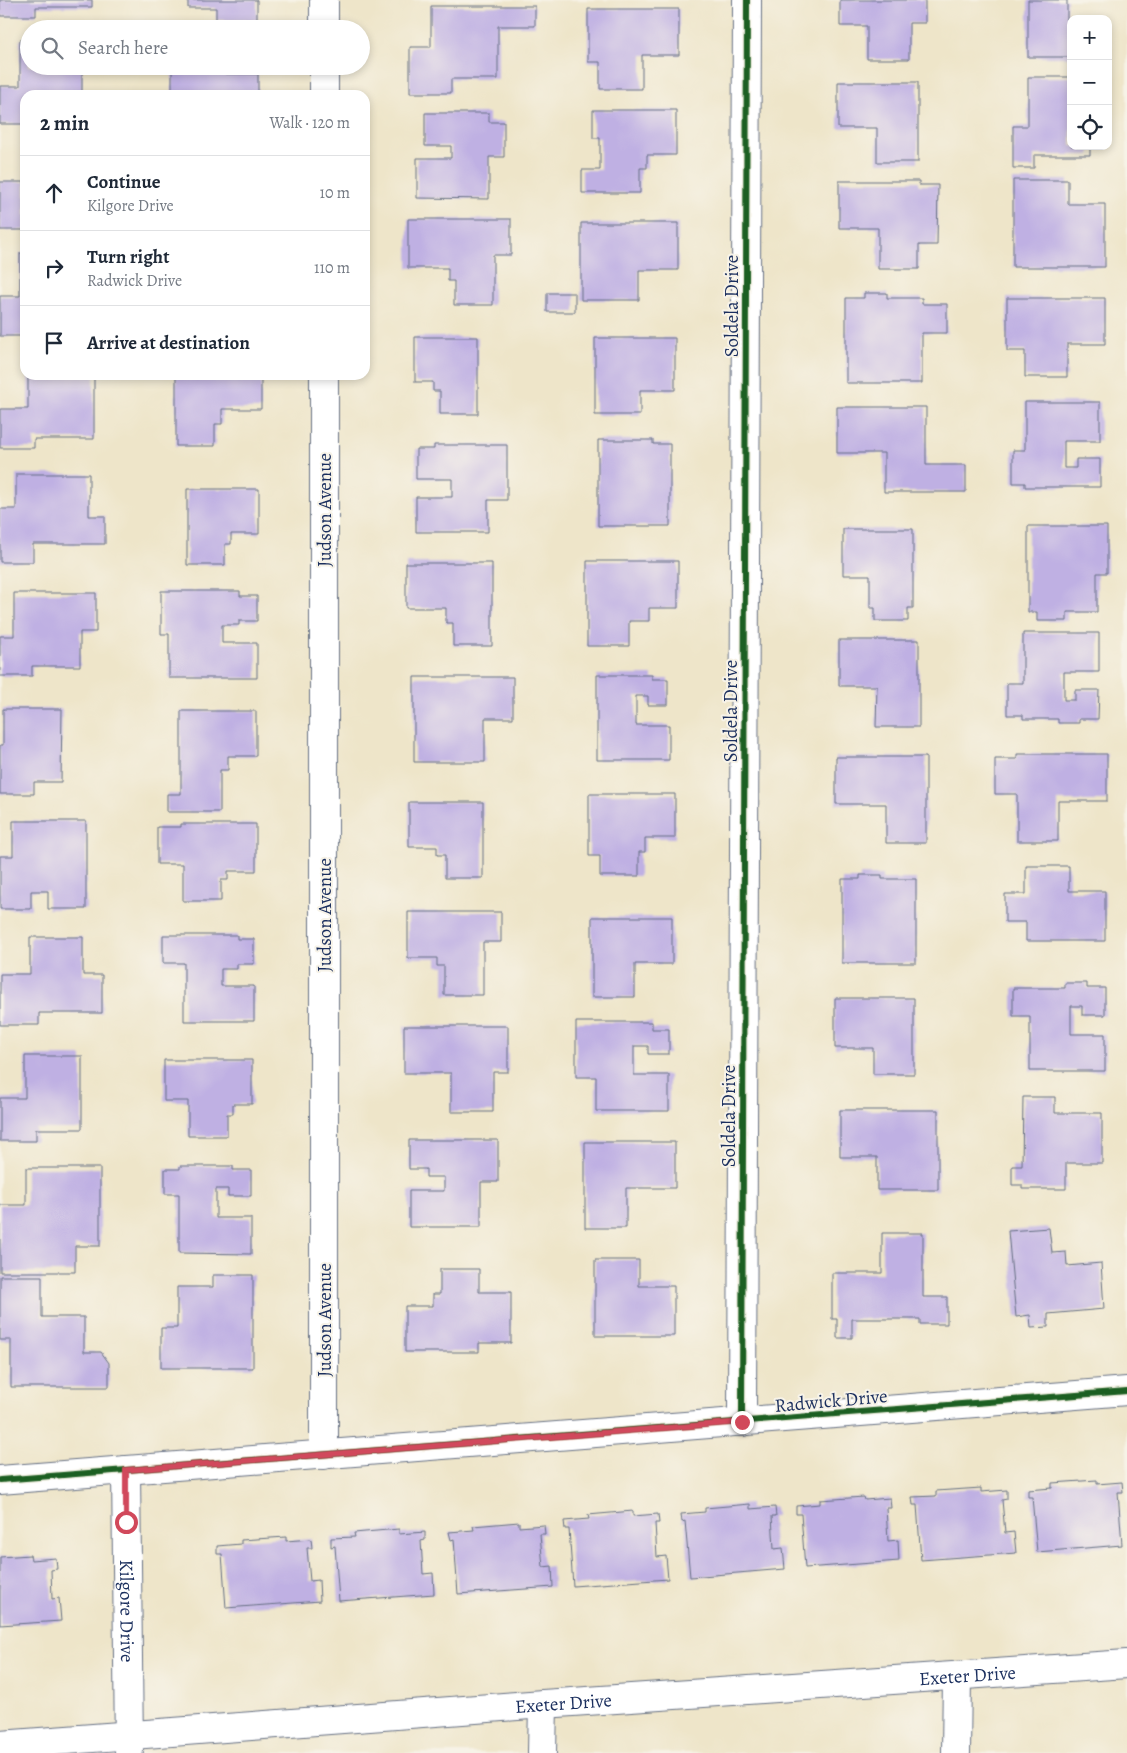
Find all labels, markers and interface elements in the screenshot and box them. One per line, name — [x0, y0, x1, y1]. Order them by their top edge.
map controls — [1067, 15, 1112, 150]
button: + — [1067, 15, 1112, 60]
search box — [20, 20, 370, 75]
icon: search — [38, 34, 66, 62]
text: Search here — [78, 35, 168, 61]
button: − — [1067, 60, 1112, 105]
button: locate — [1067, 105, 1112, 150]
text: 2 min — [40, 109, 89, 137]
text: Walk · 120 m — [269, 112, 350, 134]
text: Continue — [87, 169, 161, 195]
icon: ahead — [40, 179, 68, 207]
text: 10 m — [320, 182, 350, 204]
text: Kilgore Drive — [87, 195, 174, 217]
text: Turn right — [87, 244, 169, 270]
icon: right — [40, 254, 68, 282]
street label: Soldela Drive — [719, 255, 745, 357]
text: 110 m — [314, 257, 350, 279]
text: Radwick Drive — [87, 270, 182, 292]
icon: arrive — [40, 329, 68, 357]
text: Arrive at destination — [87, 330, 250, 356]
street label: Judson Avenue — [312, 453, 338, 567]
street label: Soldela Drive — [718, 660, 744, 762]
street label: Judson Avenue — [312, 858, 338, 972]
street label: Soldela Drive — [716, 1065, 742, 1167]
street label: Judson Avenue — [312, 1263, 338, 1377]
street label: Radwick Drive — [774, 1383, 888, 1419]
route end — [731, 1411, 754, 1434]
route start — [115, 1511, 138, 1534]
street label: Kilgore Drive — [113, 1559, 140, 1663]
street label: Exeter Drive — [918, 1660, 1017, 1692]
street label: Exeter Drive — [514, 1687, 613, 1720]

